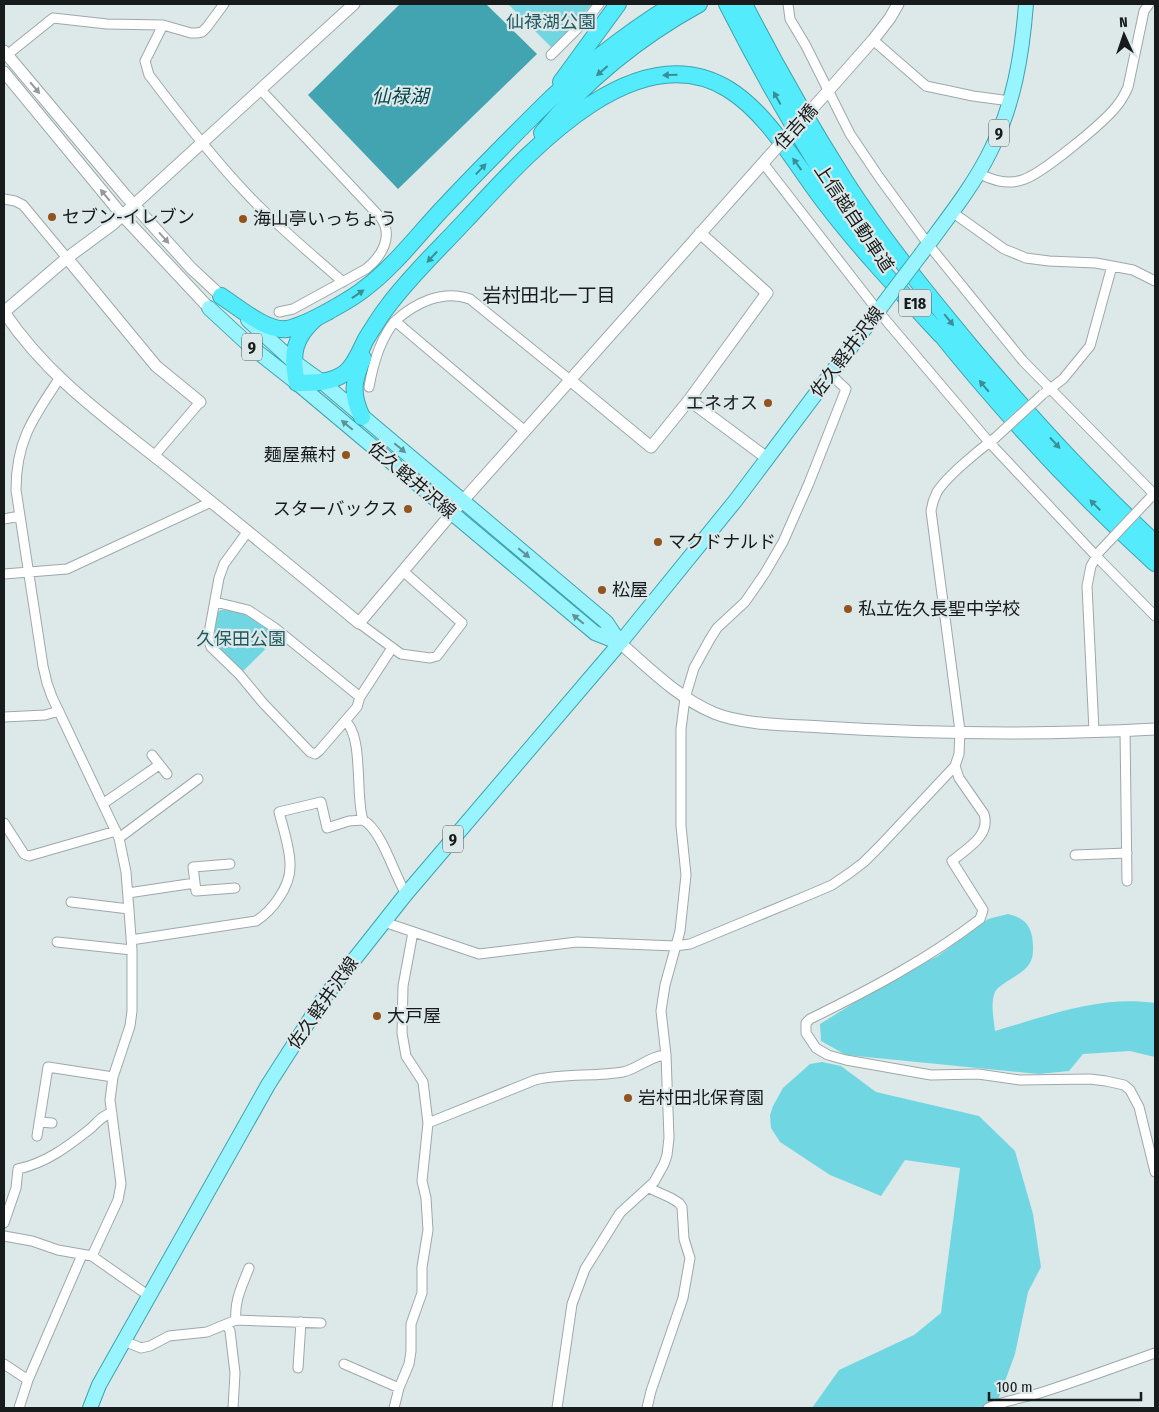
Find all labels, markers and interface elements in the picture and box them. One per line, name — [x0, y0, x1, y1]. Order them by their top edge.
north arrow — [1099, 10, 1149, 60]
park label: 仙禄湖公園 — [506, 11, 596, 33]
text: N — [1119, 14, 1128, 31]
one-way arrow — [596, 65, 608, 76]
one-way arrow — [662, 71, 678, 79]
one-way arrow — [29, 82, 41, 94]
water label: 仙禄湖 — [371, 85, 431, 108]
one-way arrow — [773, 91, 781, 106]
street label: 住吉橋 — [770, 100, 822, 154]
road number: 9 — [989, 120, 1009, 146]
one-way arrow — [791, 158, 802, 171]
street label: 上信越自動車道 — [810, 160, 898, 276]
one-way arrow — [475, 163, 487, 175]
one-way arrow — [99, 189, 110, 202]
place label: セブン-イレブン — [62, 206, 195, 228]
place label: 海山亭いっちょう — [253, 208, 397, 230]
marker: セブン-イレブン — [46, 211, 58, 223]
marker: 海山亭いっちょう — [237, 213, 249, 225]
one-way arrow — [158, 232, 170, 244]
one-way arrow — [426, 250, 438, 262]
district label: 岩村田北一丁目 — [482, 284, 616, 307]
one-way arrow — [351, 289, 364, 298]
road number: E18 — [899, 290, 931, 316]
street label: 佐久軽井沢線 — [806, 302, 888, 402]
one-way arrow — [943, 313, 954, 326]
road number: 9 — [242, 334, 262, 361]
one-way arrow — [979, 380, 990, 392]
place label: エネオス — [686, 392, 758, 414]
marker: エネオス — [762, 397, 774, 409]
one-way arrow — [341, 419, 353, 431]
one-way arrow — [1049, 436, 1061, 448]
street label: 佐久軽井沢線 — [364, 437, 460, 523]
one-way arrow — [393, 443, 406, 454]
place label: 麺屋蕪村 — [264, 444, 336, 466]
marker: 麺屋蕪村 — [340, 449, 352, 461]
place label: スターバックス — [273, 498, 398, 520]
one-way arrow — [1089, 499, 1101, 511]
marker: スターバックス — [402, 503, 414, 515]
place label: マクドナルド — [668, 531, 776, 553]
marker: マクドナルド — [652, 536, 664, 548]
one-way arrow — [518, 547, 531, 558]
place label: 松屋 — [612, 579, 648, 601]
marker: 松屋 — [596, 584, 608, 596]
place label: 私立佐久長聖中学校 — [858, 598, 1020, 620]
marker: 私立佐久長聖中学校 — [842, 603, 854, 615]
one-way arrow — [572, 614, 585, 625]
park label: 久保田公園 — [196, 628, 286, 650]
road number: 9 — [443, 826, 463, 852]
street label: 佐久軽井沢線 — [283, 952, 363, 1054]
place label: 大戸屋 — [387, 1005, 441, 1027]
marker: 大戸屋 — [371, 1010, 383, 1022]
place label: 岩村田北保育園 — [638, 1087, 764, 1109]
marker: 岩村田北保育園 — [622, 1092, 634, 1104]
scale bar — [989, 1370, 1142, 1402]
text: 100 m — [996, 1378, 1033, 1396]

